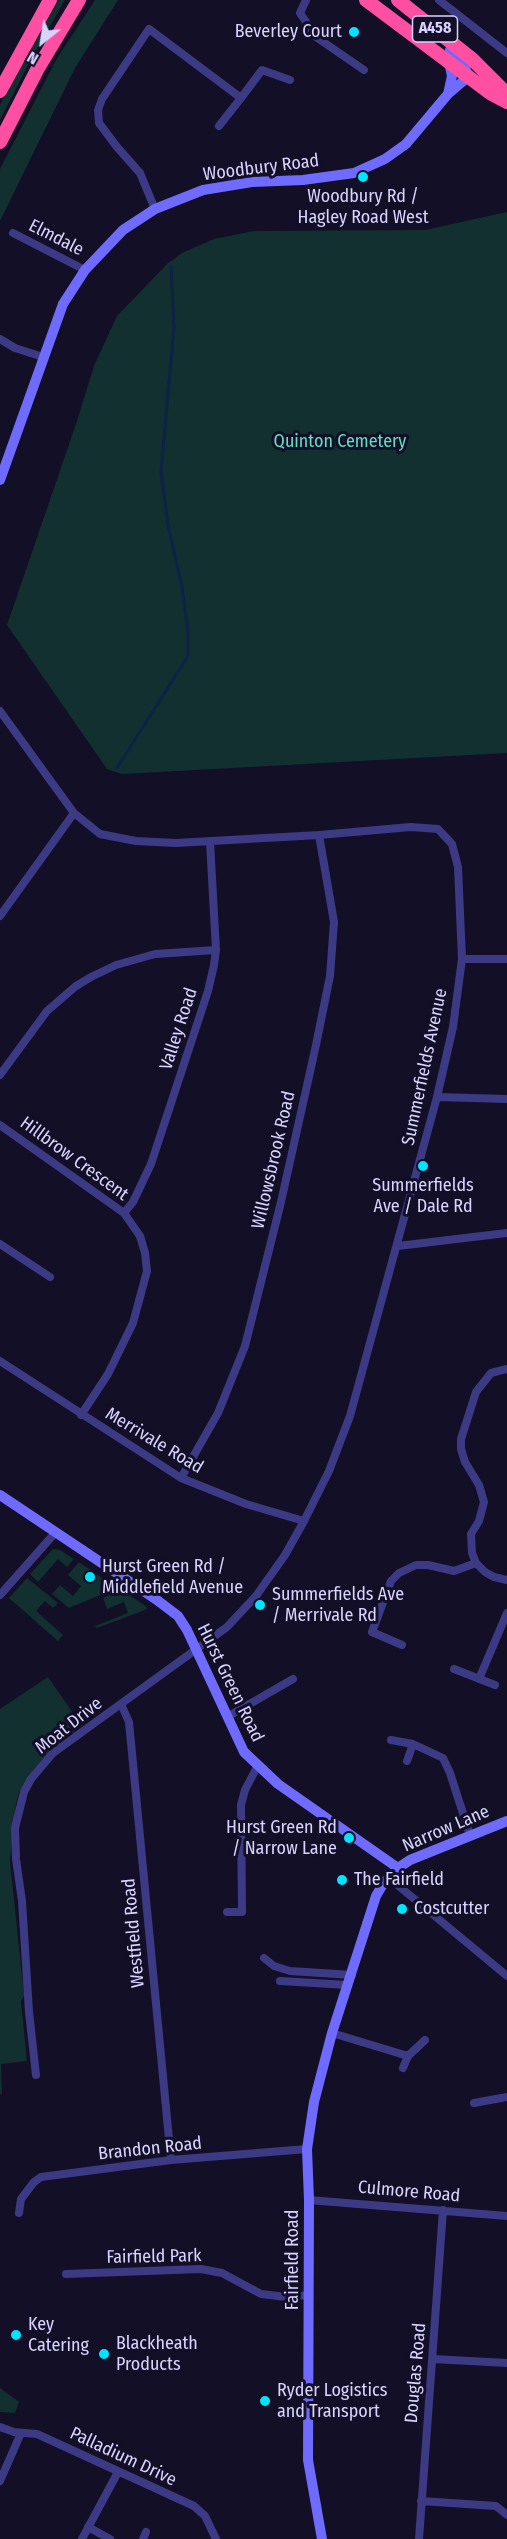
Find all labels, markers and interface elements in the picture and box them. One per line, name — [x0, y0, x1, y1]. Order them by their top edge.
north arrow — [12, 12, 72, 72]
road number: A458 — [412, 16, 458, 42]
place label: Beverley Court — [235, 21, 342, 43]
marker: Beverley Court — [347, 25, 361, 39]
text: N — [24, 47, 42, 69]
street label: Woodbury Road — [202, 150, 320, 186]
marker: Woodbury Rd / Hagley Road West — [356, 170, 370, 184]
place label: Woodbury Rd / Hagley Road West — [297, 186, 429, 228]
street label: Elmdale — [25, 215, 87, 261]
park label: Quinton Cemetery — [274, 431, 406, 453]
street label: Valley Road — [156, 985, 202, 1073]
street label: Summerfields Avenue — [398, 987, 452, 1147]
street label: Willowsbrook Road — [248, 1089, 300, 1231]
street label: Hillbrow Crescent — [16, 1112, 132, 1206]
marker: Summerfields Ave / Dale Rd — [416, 1159, 430, 1173]
place label: Summerfields Ave / Dale Rd — [372, 1175, 474, 1218]
street label: Merrivale Road — [101, 1403, 207, 1479]
place label: Hurst Green Rd / Middlefield Avenue — [102, 1556, 243, 1598]
marker: Hurst Green Rd / Middlefield Avenue — [83, 1570, 97, 1584]
place label: Summerfields Ave / Merrivale Rd — [272, 1584, 404, 1626]
marker: Summerfields Ave / Merrivale Rd — [253, 1598, 267, 1612]
street label: Hurst Green Road — [192, 1620, 268, 1746]
street label: Moat Drive — [31, 1693, 107, 1759]
street label: Narrow Lane — [399, 1801, 493, 1857]
place label: Hurst Green Rd / Narrow Lane — [226, 1817, 337, 1860]
marker: Hurst Green Rd / Narrow Lane — [342, 1831, 356, 1845]
place label: The Fairfield — [354, 1869, 444, 1891]
marker: The Fairfield — [335, 1873, 349, 1887]
street label: Westfield Road — [118, 1877, 150, 1989]
place label: Costcutter — [414, 1898, 489, 1920]
marker: Costcutter — [395, 1902, 409, 1916]
street label: Brandon Road — [97, 2133, 203, 2165]
street label: Culmore Road — [357, 2177, 461, 2207]
street label: Fairfield Road — [282, 2210, 304, 2310]
street label: Fairfield Park — [106, 2245, 202, 2269]
place label: Key Catering — [28, 2314, 89, 2356]
street label: Douglas Road — [401, 2322, 431, 2424]
marker: Key Catering — [9, 2328, 23, 2342]
place label: Blackheath Products — [116, 2333, 198, 2376]
marker: Blackheath Products — [97, 2347, 111, 2361]
place label: Ryder Logistics and Transport — [277, 2380, 387, 2422]
marker: Ryder Logistics and Transport — [258, 2394, 272, 2408]
street label: Palladium Drive — [66, 2423, 180, 2491]

